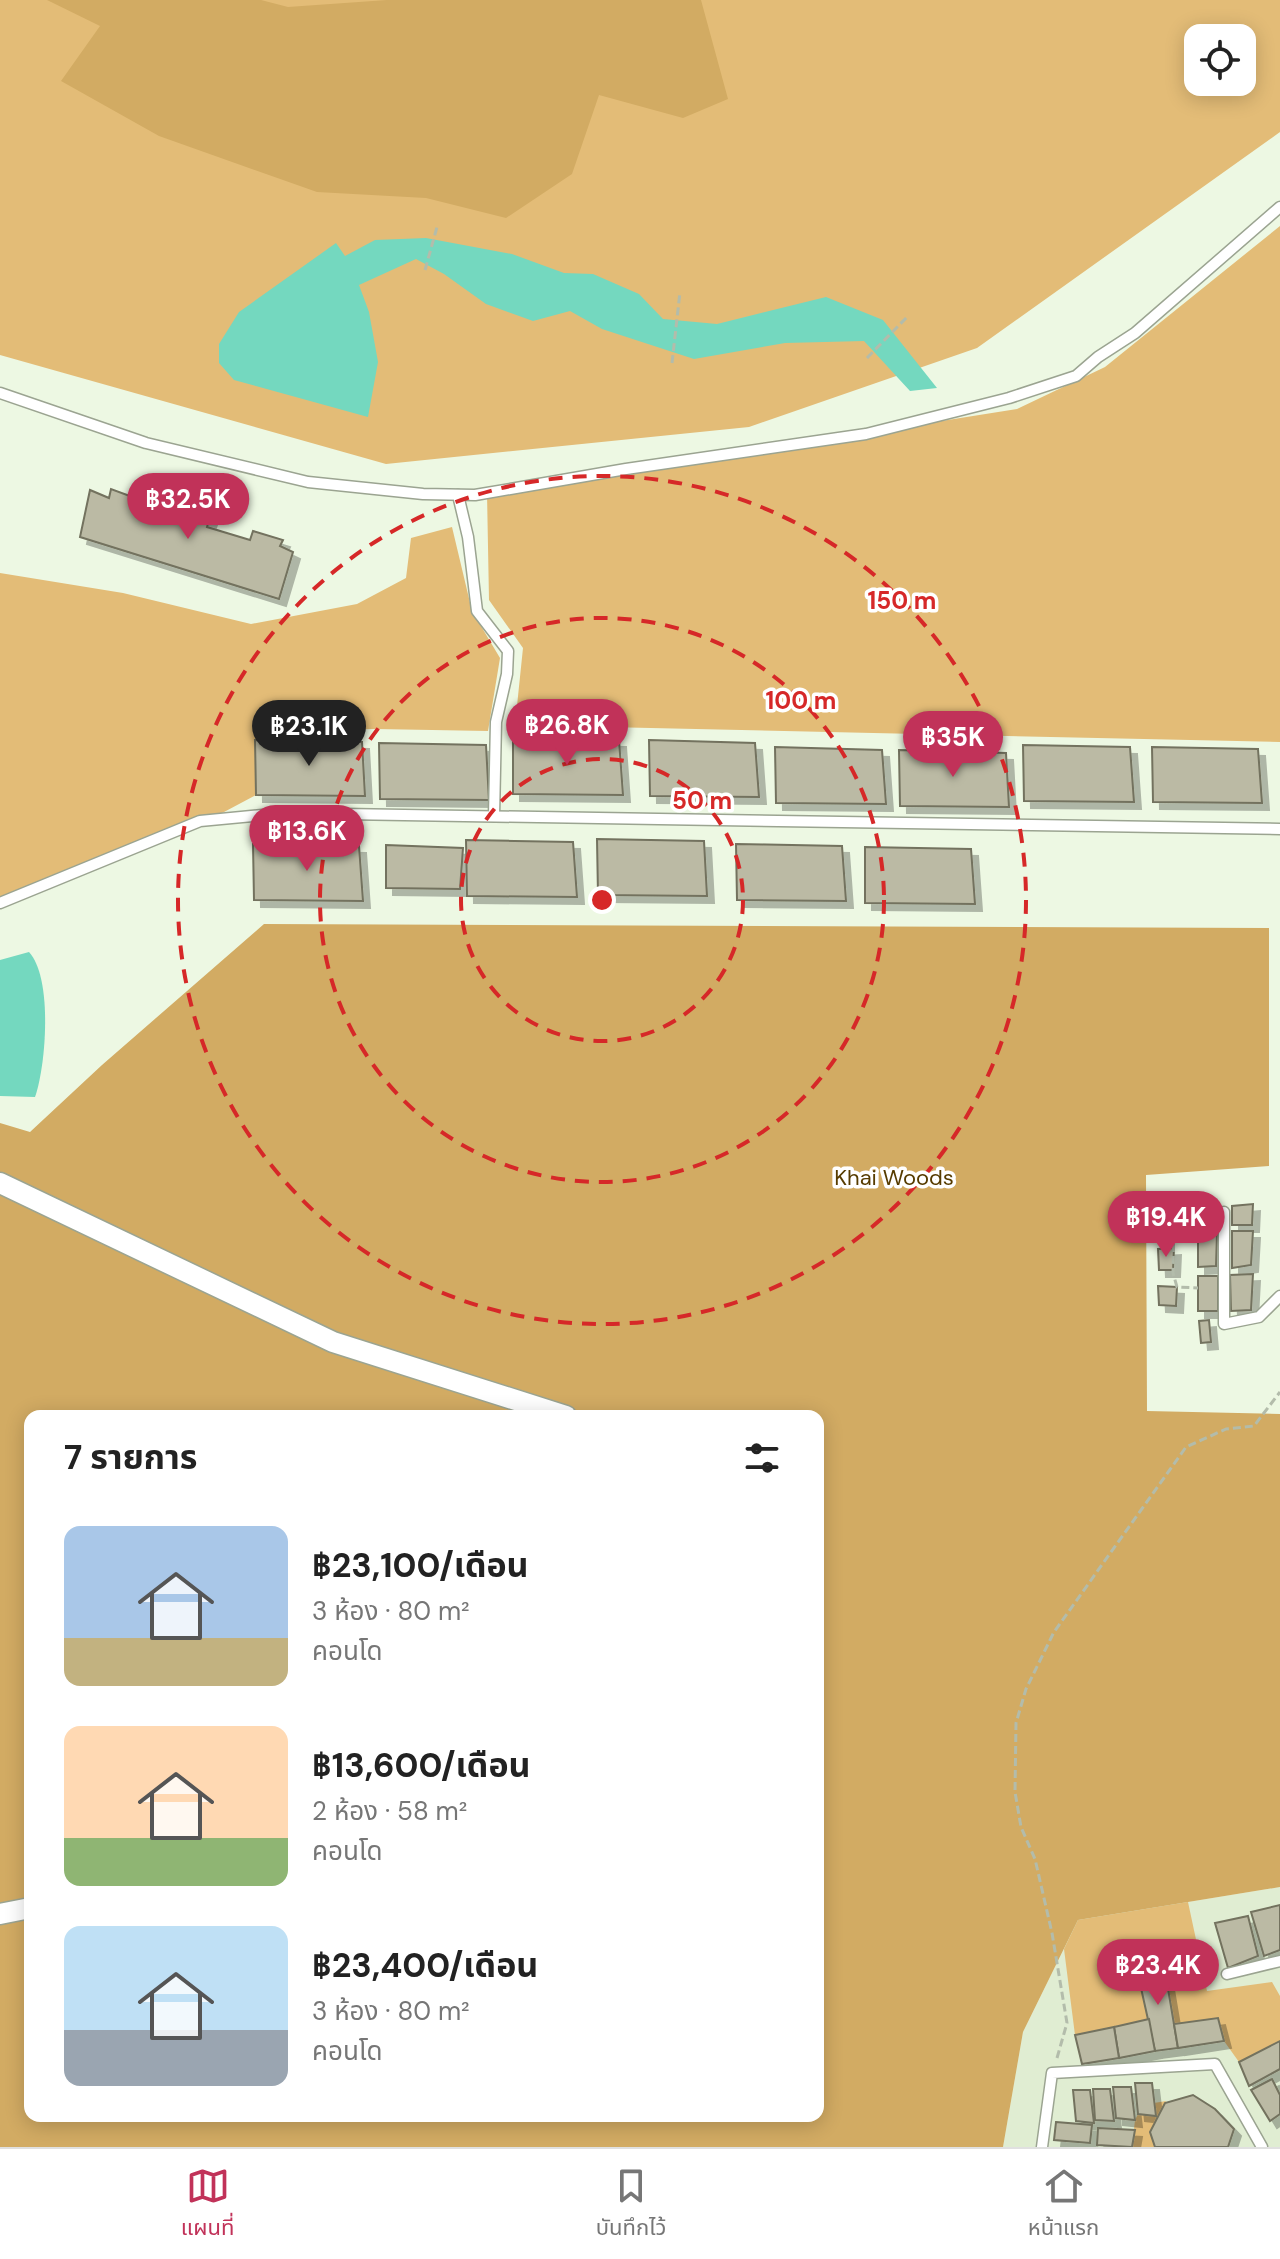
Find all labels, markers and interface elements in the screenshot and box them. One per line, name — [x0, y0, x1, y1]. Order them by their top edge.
map controls — [1184, 24, 1256, 96]
button: locate — [1184, 24, 1256, 96]
pin: ฿32.5K — [123, 473, 253, 541]
text: ฿32.5K — [145, 482, 231, 516]
text: 150 m — [868, 585, 936, 616]
text: 100 m — [766, 685, 836, 716]
pin: ฿26.8K — [502, 699, 632, 767]
pin: ฿23.1K — [244, 700, 374, 768]
text: ฿26.8K — [524, 708, 610, 742]
text: ฿23.1K — [270, 709, 348, 743]
pin: ฿35K — [906, 711, 1000, 779]
text: ฿35K — [921, 720, 985, 754]
text: 50 m — [672, 785, 732, 816]
pin: ฿13.6K — [242, 805, 372, 873]
text: ฿13.6K — [267, 814, 347, 848]
centre of rings — [588, 886, 616, 914]
park label: Khai Woods — [834, 1163, 954, 1192]
pin: ฿19.4K — [1101, 1191, 1231, 1259]
text: ฿19.4K — [1126, 1200, 1206, 1234]
text: 7 รายการ — [64, 1435, 197, 1480]
icon: filters — [740, 1436, 784, 1480]
text: ฿23,100/เดือน — [312, 1543, 529, 1588]
icon: home — [128, 1558, 224, 1654]
text: 3 ห้อง · 80 m² — [312, 1594, 470, 1628]
text: คอนโด — [312, 1634, 383, 1668]
text: ฿13,600/เดือน — [312, 1743, 531, 1788]
icon: home — [128, 1758, 224, 1854]
text: 2 ห้อง · 58 m² — [312, 1794, 467, 1828]
text: คอนโด — [312, 1834, 383, 1868]
pin: ฿23.4K — [1093, 1939, 1223, 2007]
text: ฿23,400/เดือน — [312, 1943, 538, 1988]
text: ฿23.4K — [1115, 1948, 1201, 1982]
icon: home — [128, 1958, 224, 2054]
text: 3 ห้อง · 80 m² — [312, 1994, 470, 2028]
text: คอนโด — [312, 2034, 383, 2068]
tab: แผนที่ — [181, 2164, 234, 2245]
tab: บันทึกไว้ — [596, 2164, 666, 2245]
tab: หน้าแรก — [1028, 2164, 1099, 2245]

